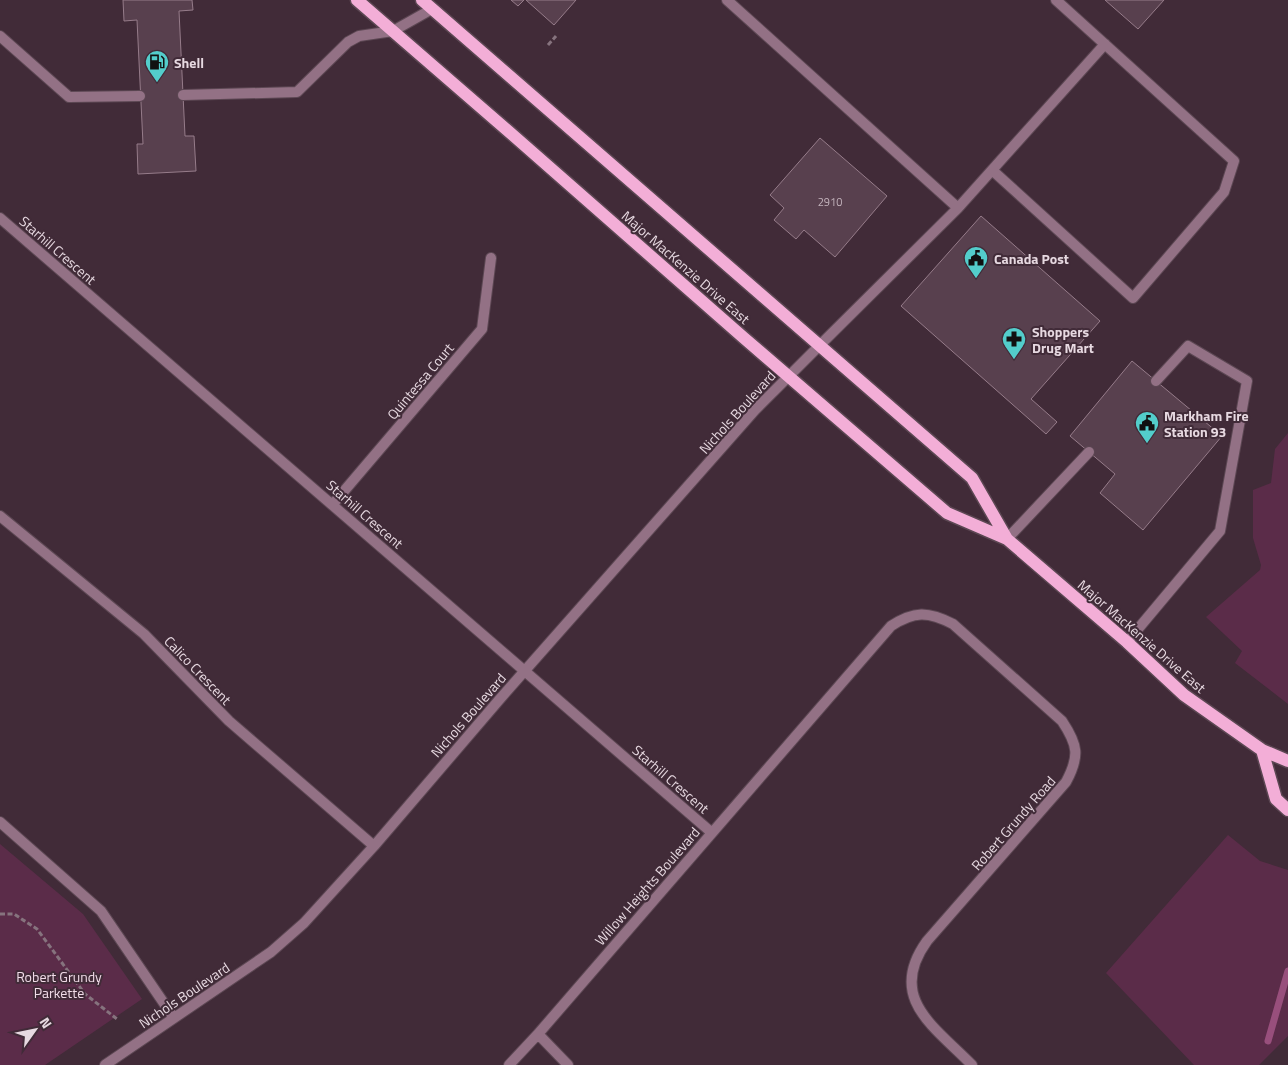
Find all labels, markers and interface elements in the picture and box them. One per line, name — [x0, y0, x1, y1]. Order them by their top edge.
fuel station icon: Shell — [144, 49, 170, 83]
place label: Shell — [174, 52, 204, 73]
house number: 2910 — [818, 194, 842, 210]
street label: Major MacKenzie Drive East — [617, 205, 755, 329]
street label: Starhill Crescent — [15, 211, 101, 289]
public building icon: Canada Post — [963, 245, 989, 279]
place label: Canada Post — [994, 248, 1069, 269]
place label: Shoppers Drug Mart — [1032, 321, 1094, 358]
pharmacy icon: Shoppers Drug Mart — [1001, 326, 1027, 360]
street label: Quintessa Court — [382, 338, 458, 424]
street label: Nichols Boulevard — [694, 366, 780, 458]
place label: Markham Fire Station 93 — [1164, 405, 1249, 442]
public building icon: Markham Fire Station 93 — [1134, 410, 1160, 444]
street label: Starhill Crescent — [322, 475, 408, 553]
street label: Major MacKenzie Drive East — [1073, 574, 1211, 698]
street label: Calico Crescent — [160, 631, 236, 709]
street label: Nichols Boulevard — [425, 668, 511, 762]
street label: Starhill Crescent — [628, 740, 714, 818]
street label: Robert Grundy Road — [966, 771, 1060, 875]
street label: Willow Heights Boulevard — [590, 822, 704, 950]
street label: Nichols Boulevard — [134, 957, 234, 1033]
park label: Robert Grundy Parkette — [16, 966, 102, 1003]
north arrow — [10, 1005, 60, 1055]
text: N — [35, 1013, 58, 1032]

